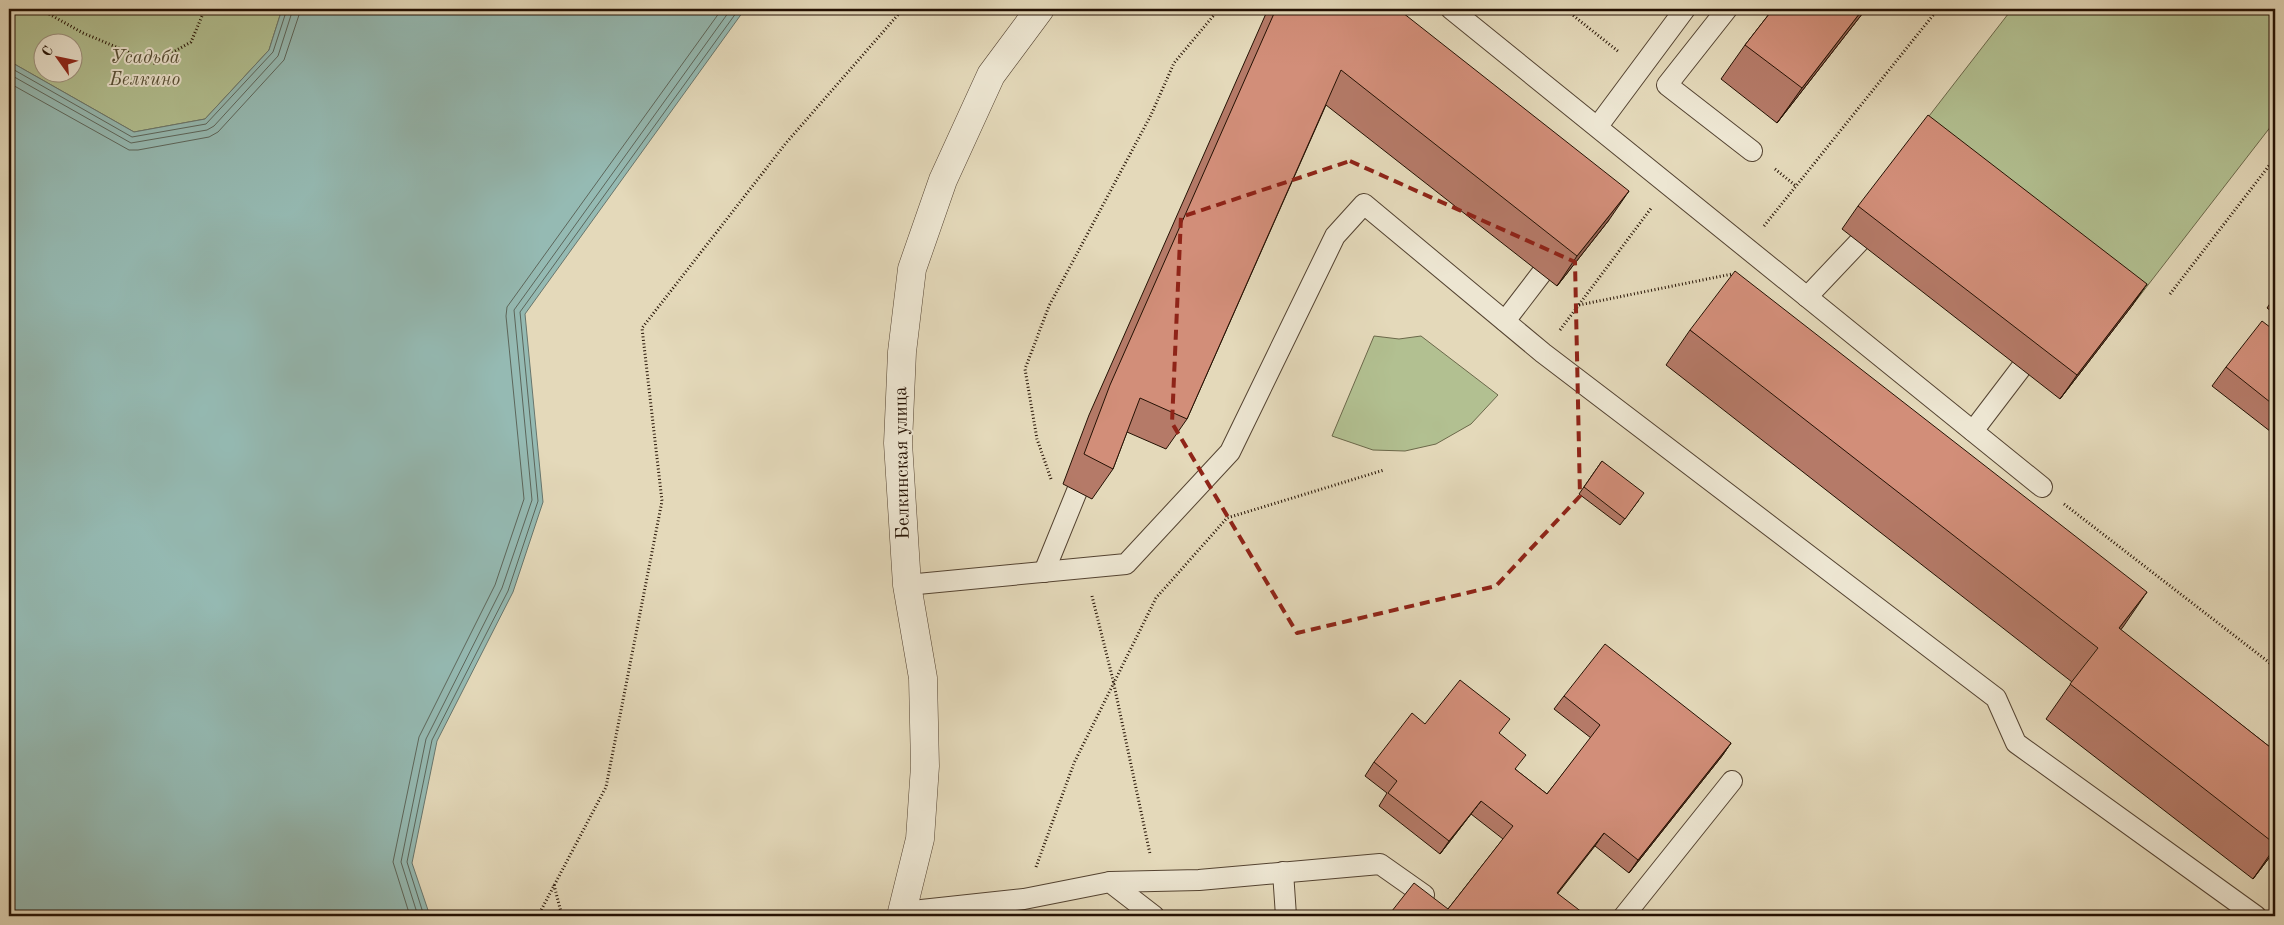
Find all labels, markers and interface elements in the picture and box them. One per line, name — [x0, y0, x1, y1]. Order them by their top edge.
north arrow — [32, 32, 82, 82]
text: С — [40, 44, 56, 59]
park label: Усадьба Белкино — [109, 48, 181, 90]
street label: Белкинская улица — [892, 386, 914, 540]

